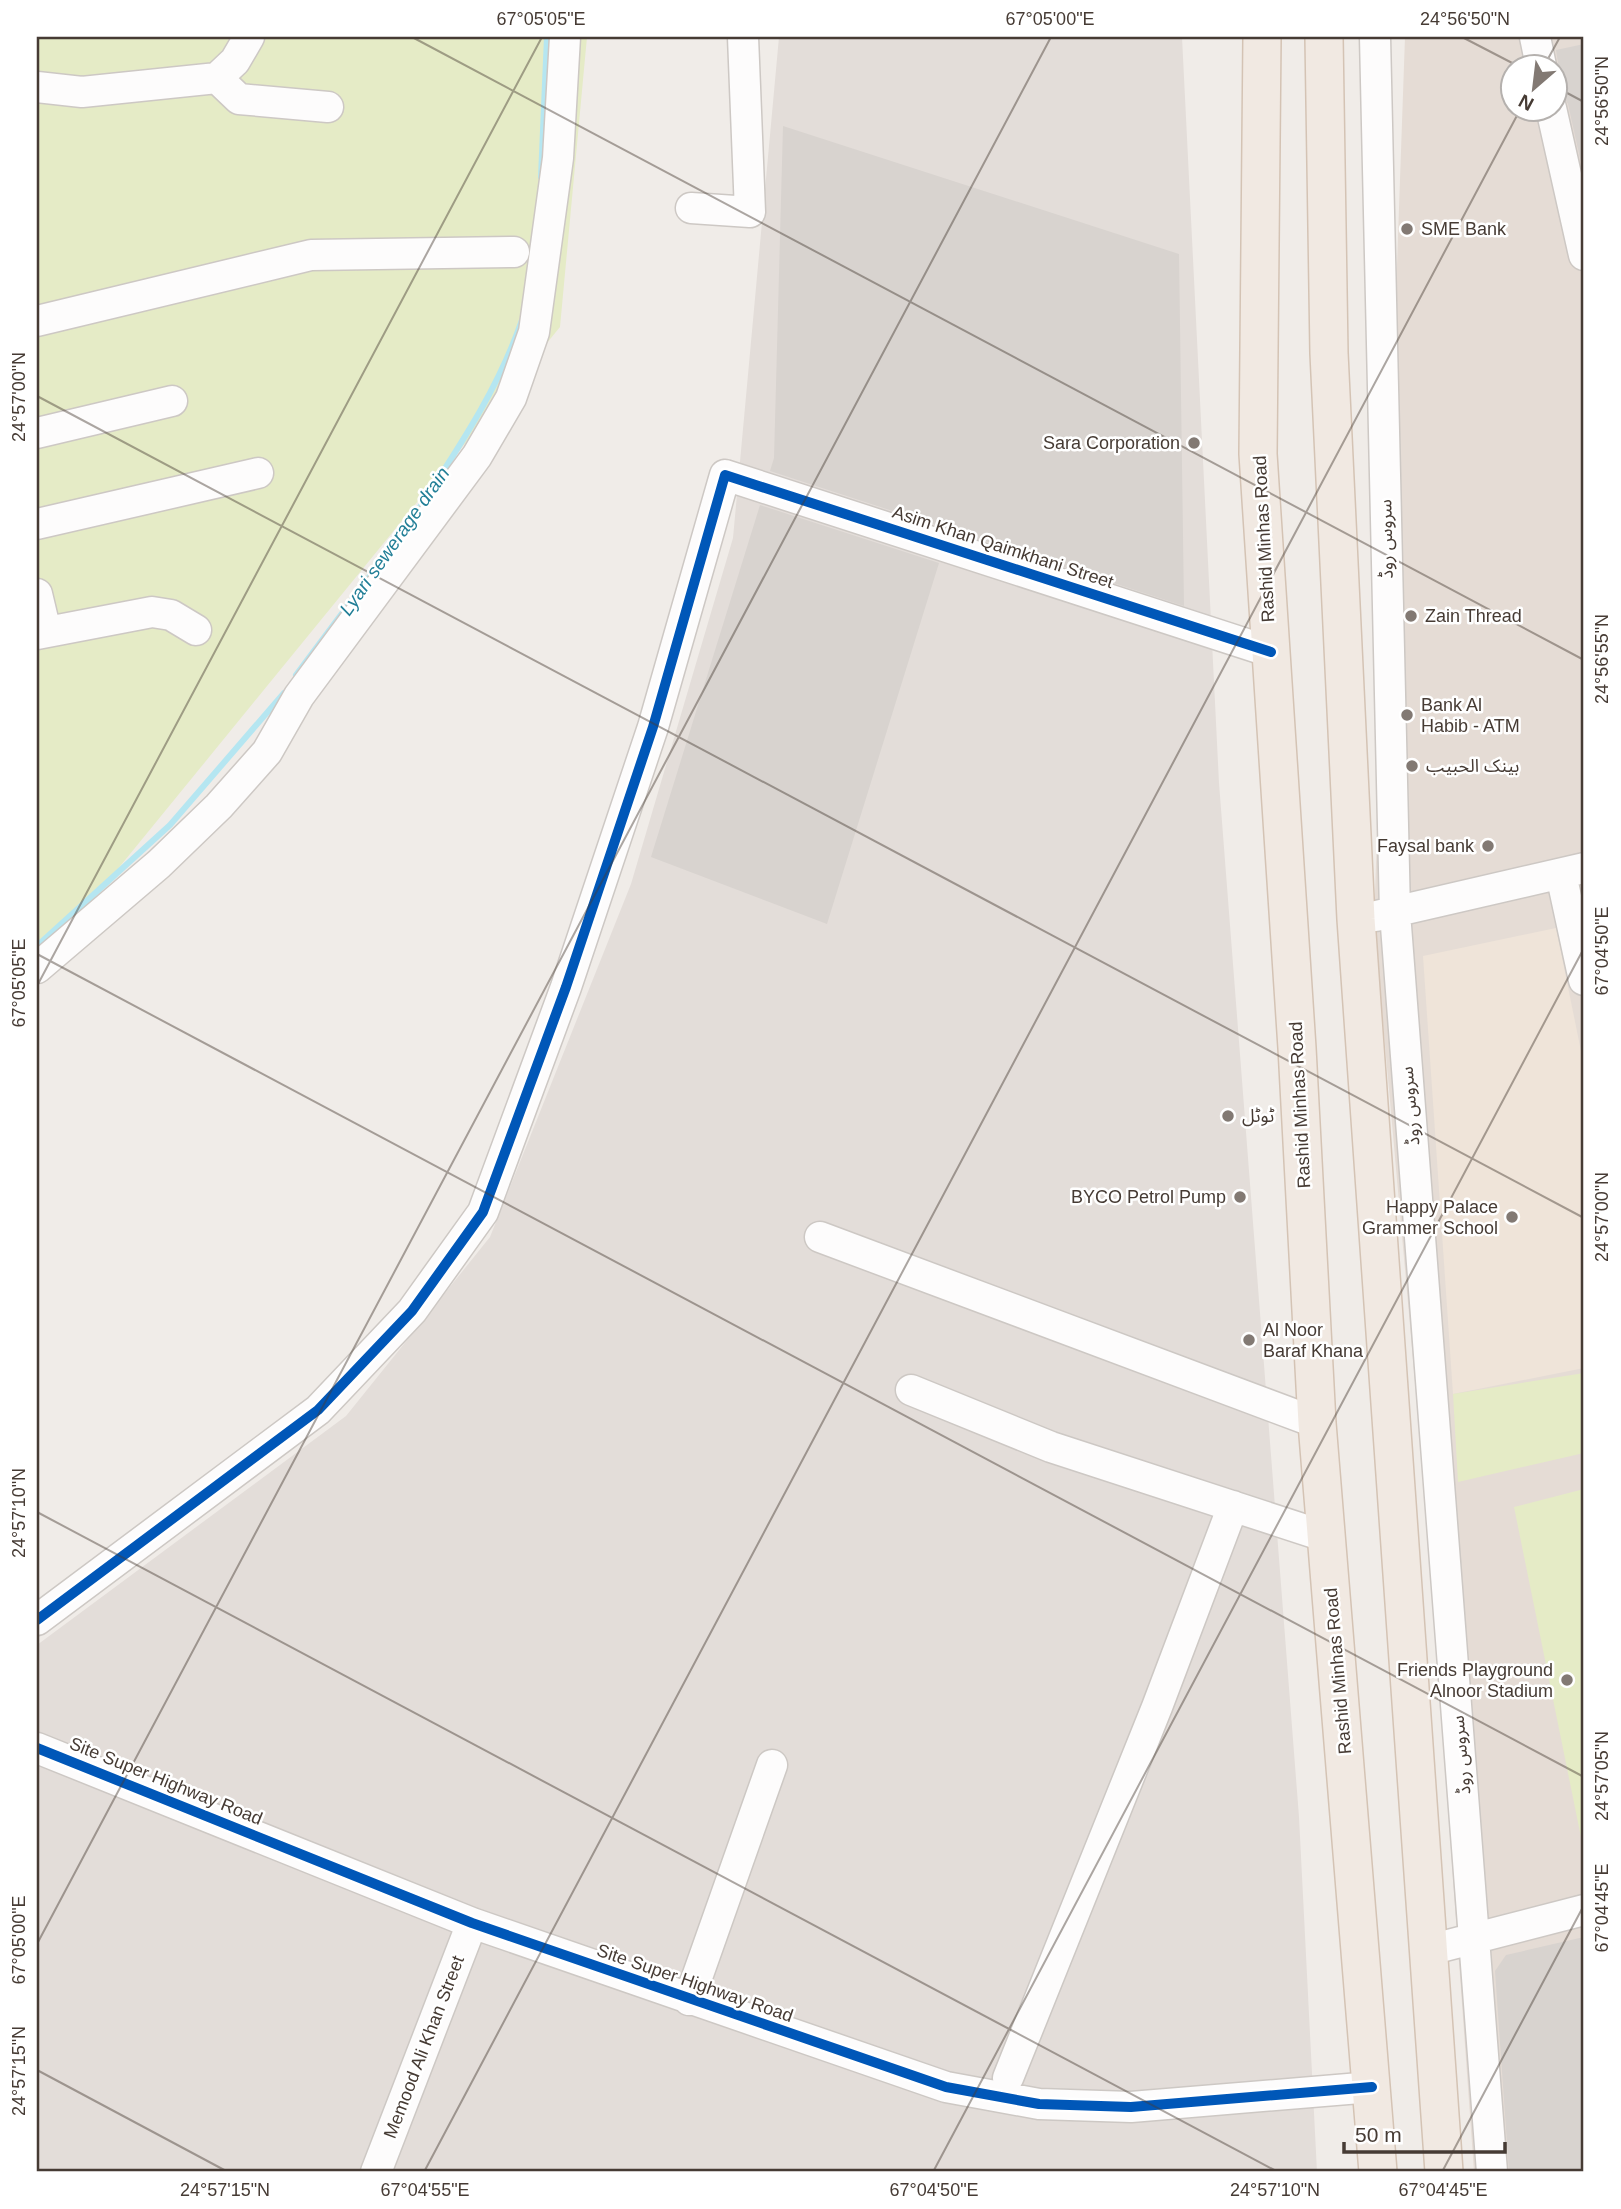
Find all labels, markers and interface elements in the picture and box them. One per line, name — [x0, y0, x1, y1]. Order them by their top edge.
text: 67°05'05"E — [496, 9, 586, 29]
text: 67°05'00"E — [1005, 9, 1095, 29]
text: 24°56'50"N — [1420, 9, 1510, 29]
north arrow — [1498, 52, 1568, 122]
text: 24°56'50"N — [1592, 56, 1612, 146]
text: N — [1515, 90, 1537, 115]
place label: SME Bank — [1421, 219, 1507, 239]
marker: SME Bank — [1399, 221, 1415, 237]
text: 24°57'00"N — [9, 352, 29, 442]
place label: Sara Corporation — [1043, 433, 1180, 453]
marker: Sara Corporation — [1186, 435, 1202, 451]
street label: Rashid Minhas Road — [1250, 455, 1278, 623]
water label: Lyari sewerage drain — [335, 463, 453, 619]
street label: سروس روڈ — [1375, 499, 1398, 579]
street label: Asim Khan Qaimkhani Street — [890, 502, 1116, 592]
place label: Zain Thread — [1425, 606, 1522, 626]
marker: Zain Thread — [1403, 608, 1419, 624]
text: 24°56'55"N — [1592, 614, 1612, 704]
place label: Bank Al Habib - ATM — [1421, 695, 1520, 736]
marker: Bank Al Habib - ATM — [1399, 707, 1415, 723]
place label: بينک الحبيب — [1426, 756, 1519, 776]
marker: بينک الحبيب — [1404, 758, 1420, 774]
place label: Faysal bank — [1377, 836, 1475, 856]
marker: Faysal bank — [1480, 838, 1496, 854]
text: 67°04'50"E — [1592, 906, 1612, 996]
text: 67°05'05"E — [9, 938, 29, 1028]
street label: Rashid Minhas Road — [1286, 1021, 1314, 1189]
street label: سروس روڈ — [1397, 1066, 1424, 1146]
place label: ٹوٹل — [1242, 1106, 1275, 1127]
marker: ٹوٹل — [1220, 1108, 1236, 1124]
text: 24°57'00"N — [1592, 1172, 1612, 1262]
place label: BYCO Petrol Pump — [1071, 1187, 1226, 1207]
marker: BYCO Petrol Pump — [1232, 1189, 1248, 1205]
place label: Happy Palace Grammer School — [1362, 1197, 1498, 1238]
marker: Happy Palace Grammer School — [1504, 1209, 1520, 1225]
place label: Al Noor Baraf Khana — [1263, 1320, 1364, 1361]
marker: Al Noor Baraf Khana — [1241, 1332, 1257, 1348]
text: 24°57'10"N — [9, 1468, 29, 1558]
street label: Rashid Minhas Road — [1321, 1587, 1355, 1755]
place label: Friends Playground Alnoor Stadium — [1397, 1660, 1553, 1701]
marker: Friends Playground Alnoor Stadium — [1559, 1672, 1575, 1688]
street label: سروس روڈ — [1448, 1715, 1475, 1795]
text: 24°57'05"N — [1592, 1731, 1612, 1821]
street label: Site Super Highway Road — [67, 1733, 265, 1829]
text: 67°04'45"E — [1592, 1863, 1612, 1953]
text: 67°05'00"E — [9, 1895, 29, 1985]
street label: Site Super Highway Road — [594, 1940, 796, 2026]
street label: Memood Ali Khan Street — [380, 1953, 468, 2141]
text: 24°57'15"N — [9, 2026, 29, 2116]
scale bar — [1344, 2111, 1506, 2155]
text: 50 m — [1355, 2123, 1402, 2146]
text: 24°57'15"N — [180, 2180, 270, 2200]
text: 67°04'55"E — [380, 2180, 470, 2200]
text: 67°04'50"E — [889, 2180, 979, 2200]
text: 24°57'10"N — [1230, 2180, 1320, 2200]
text: 67°04'45"E — [1398, 2180, 1488, 2200]

